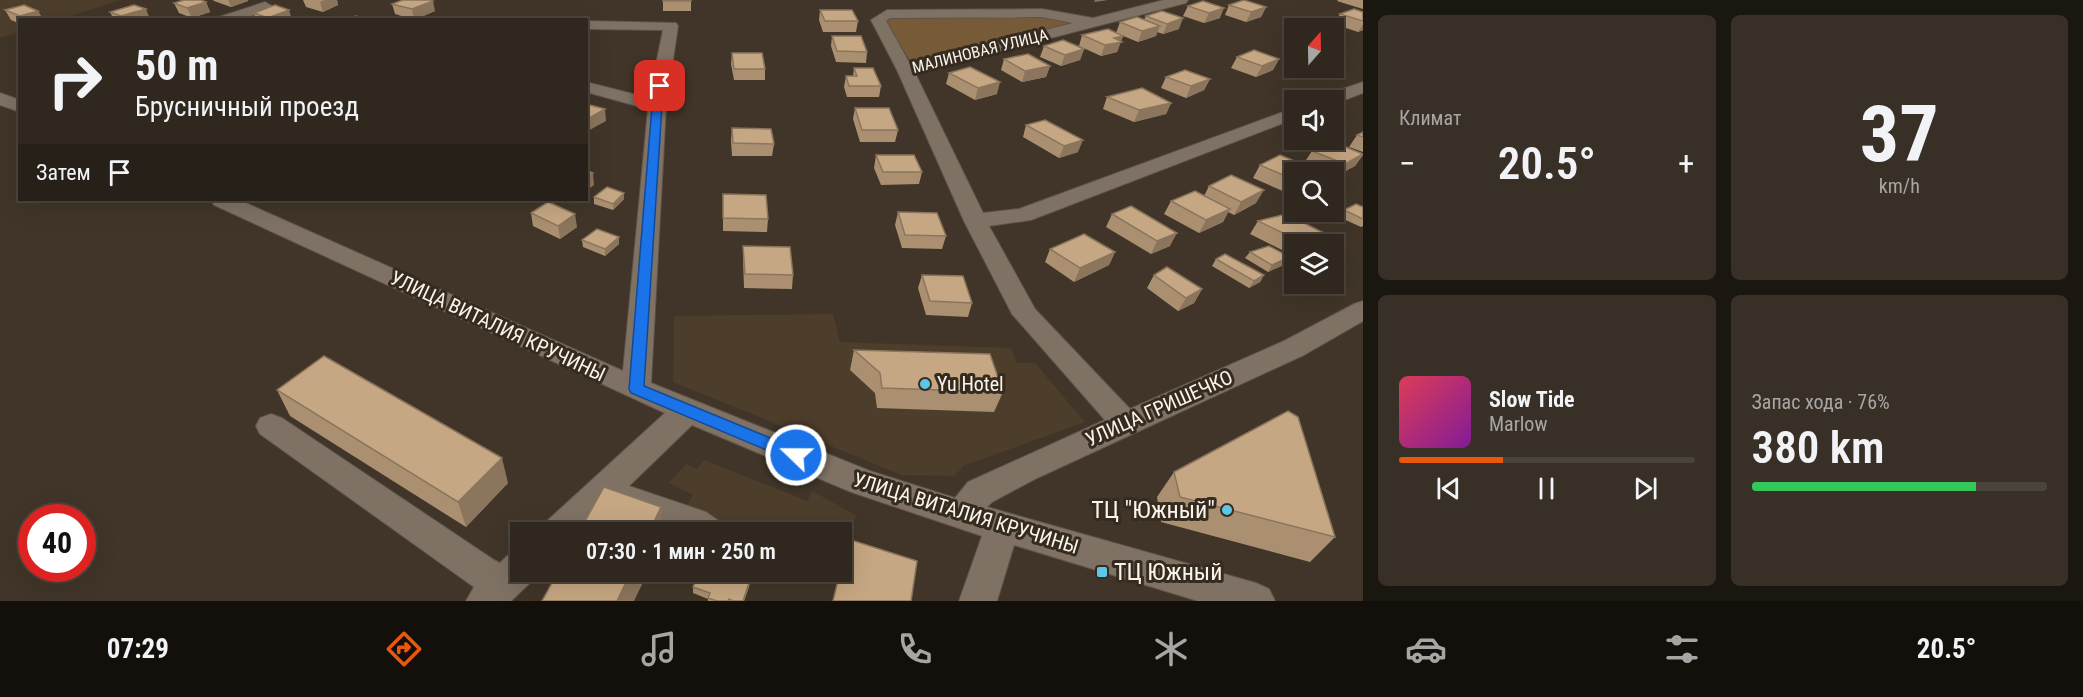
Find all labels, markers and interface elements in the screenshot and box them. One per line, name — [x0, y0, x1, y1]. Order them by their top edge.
north arrow — [1284, 18, 1344, 78]
map controls — [1284, 18, 1344, 294]
street label: МАЛИНОВАЯ УЛИЦА — [910, 25, 1050, 77]
text: 50 m — [135, 41, 218, 90]
icon: right — [36, 42, 114, 120]
pin — [634, 60, 685, 111]
icon: arrive — [643, 69, 676, 102]
text: 37 — [1860, 89, 1939, 180]
button: sound — [1284, 90, 1344, 150]
text: Брусничный проезд — [135, 91, 359, 123]
text: Климат — [1399, 106, 1461, 130]
text: 20.5° — [1498, 137, 1596, 190]
text: − — [1399, 144, 1416, 183]
text: + — [1678, 144, 1694, 183]
icon: arrive — [103, 156, 136, 189]
text: Затем — [36, 160, 91, 185]
button: search — [1284, 162, 1344, 222]
text: km/h — [1879, 174, 1920, 198]
button: layers — [1284, 234, 1344, 294]
street label: УЛИЦА ВИТАЛИЯ КРУЧИНЫ — [387, 266, 609, 386]
street label: УЛИЦА ГРИШЕЧКО — [1082, 365, 1236, 451]
place label: Yu Hotel — [937, 372, 1004, 396]
marker: Yu Hotel — [918, 377, 932, 391]
text: Slow Tide — [1489, 387, 1575, 412]
text: Запас хода · 76% — [1752, 390, 1890, 414]
text: Marlow — [1489, 412, 1547, 436]
text: 380 km — [1752, 421, 1885, 474]
position arrow — [764, 423, 828, 487]
street label: УЛИЦА ВИТАЛИЯ КРУЧИНЫ — [850, 467, 1082, 559]
icon: previous — [1432, 472, 1465, 505]
icon: pause — [1530, 472, 1563, 505]
icon: next — [1629, 472, 1662, 505]
place label: ТЦ "Южный" — [1091, 496, 1215, 524]
marker: ТЦ "Южный" — [1220, 503, 1234, 517]
speed limit sign: 40 — [18, 504, 96, 582]
text: 07:30 · 1 мин · 250 m — [586, 539, 776, 564]
place label: ТЦ Южный — [1114, 558, 1222, 586]
marker: ТЦ Южный — [1095, 565, 1109, 579]
icon: directions — [383, 628, 425, 670]
icon: music — [638, 628, 680, 670]
icon: phone — [894, 628, 936, 670]
icon: climate — [1150, 628, 1192, 670]
icon: car — [1405, 628, 1447, 670]
icon: filters — [1661, 628, 1703, 670]
text: 07:29 — [107, 633, 169, 665]
text: 20.5° — [1917, 633, 1976, 665]

